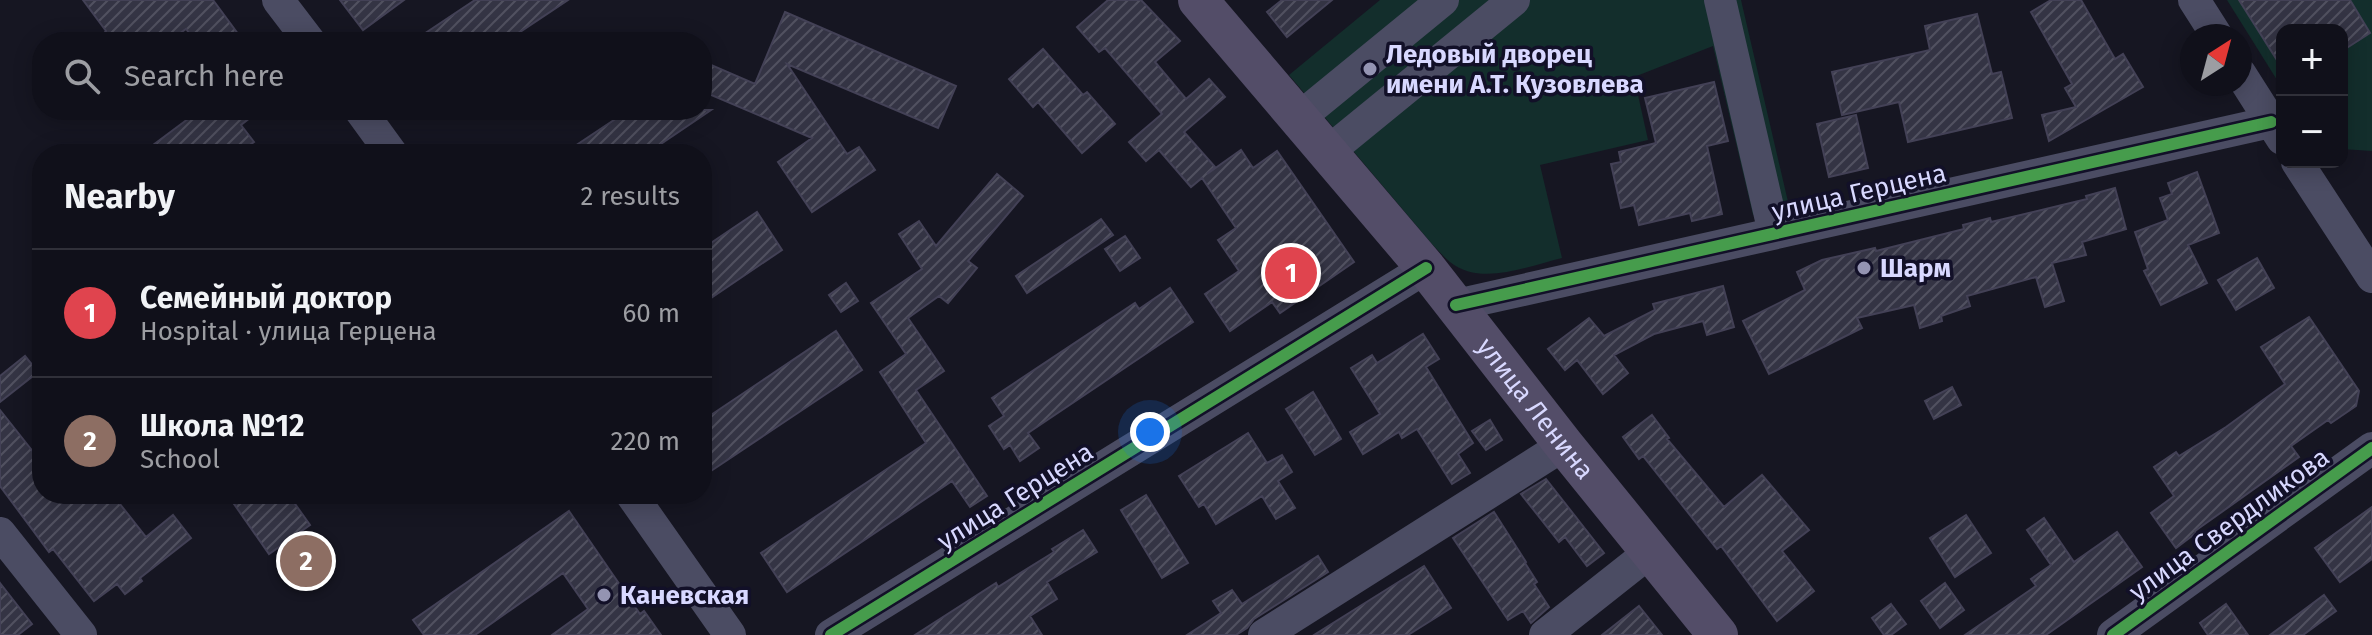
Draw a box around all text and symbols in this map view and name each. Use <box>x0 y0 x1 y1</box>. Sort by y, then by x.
north arrow <box>2180 24 2252 96</box>
map controls <box>2276 24 2348 168</box>
button: + <box>2276 24 2348 96</box>
search box <box>32 32 712 120</box>
place label: Ледовый дворец имени А.Т. Кузовлева <box>1386 39 1644 100</box>
icon: search <box>60 54 104 98</box>
text: Search here <box>124 58 284 94</box>
marker: Ледовый дворец имени А.Т. Кузовлева <box>1361 60 1379 78</box>
button: − <box>2276 96 2348 168</box>
street label: улица Герцена <box>1769 157 1949 228</box>
text: Nearby <box>64 176 175 217</box>
text: 2 results <box>580 181 680 212</box>
pin: 1 <box>1265 243 1317 303</box>
place label: Шарм <box>1880 253 1951 284</box>
marker: Шарм <box>1855 259 1873 277</box>
text: Семейный доктор <box>140 280 392 316</box>
text: 1 <box>84 298 96 329</box>
text: 60 m <box>622 298 680 329</box>
text: Hospital · улица Герцена <box>140 316 437 347</box>
street label: улица Ленина <box>1470 332 1600 486</box>
text: Школа №12 <box>140 408 305 444</box>
your location <box>1130 412 1170 452</box>
text: 2 <box>83 426 97 457</box>
text: 220 m <box>611 426 680 457</box>
street label: улица Герцена <box>931 436 1099 557</box>
street label: улица Свердликова <box>2123 441 2335 607</box>
text: School <box>140 444 220 475</box>
pin: 2 <box>280 531 332 591</box>
place label: Каневская <box>620 580 749 611</box>
marker: Каневская <box>595 586 613 604</box>

